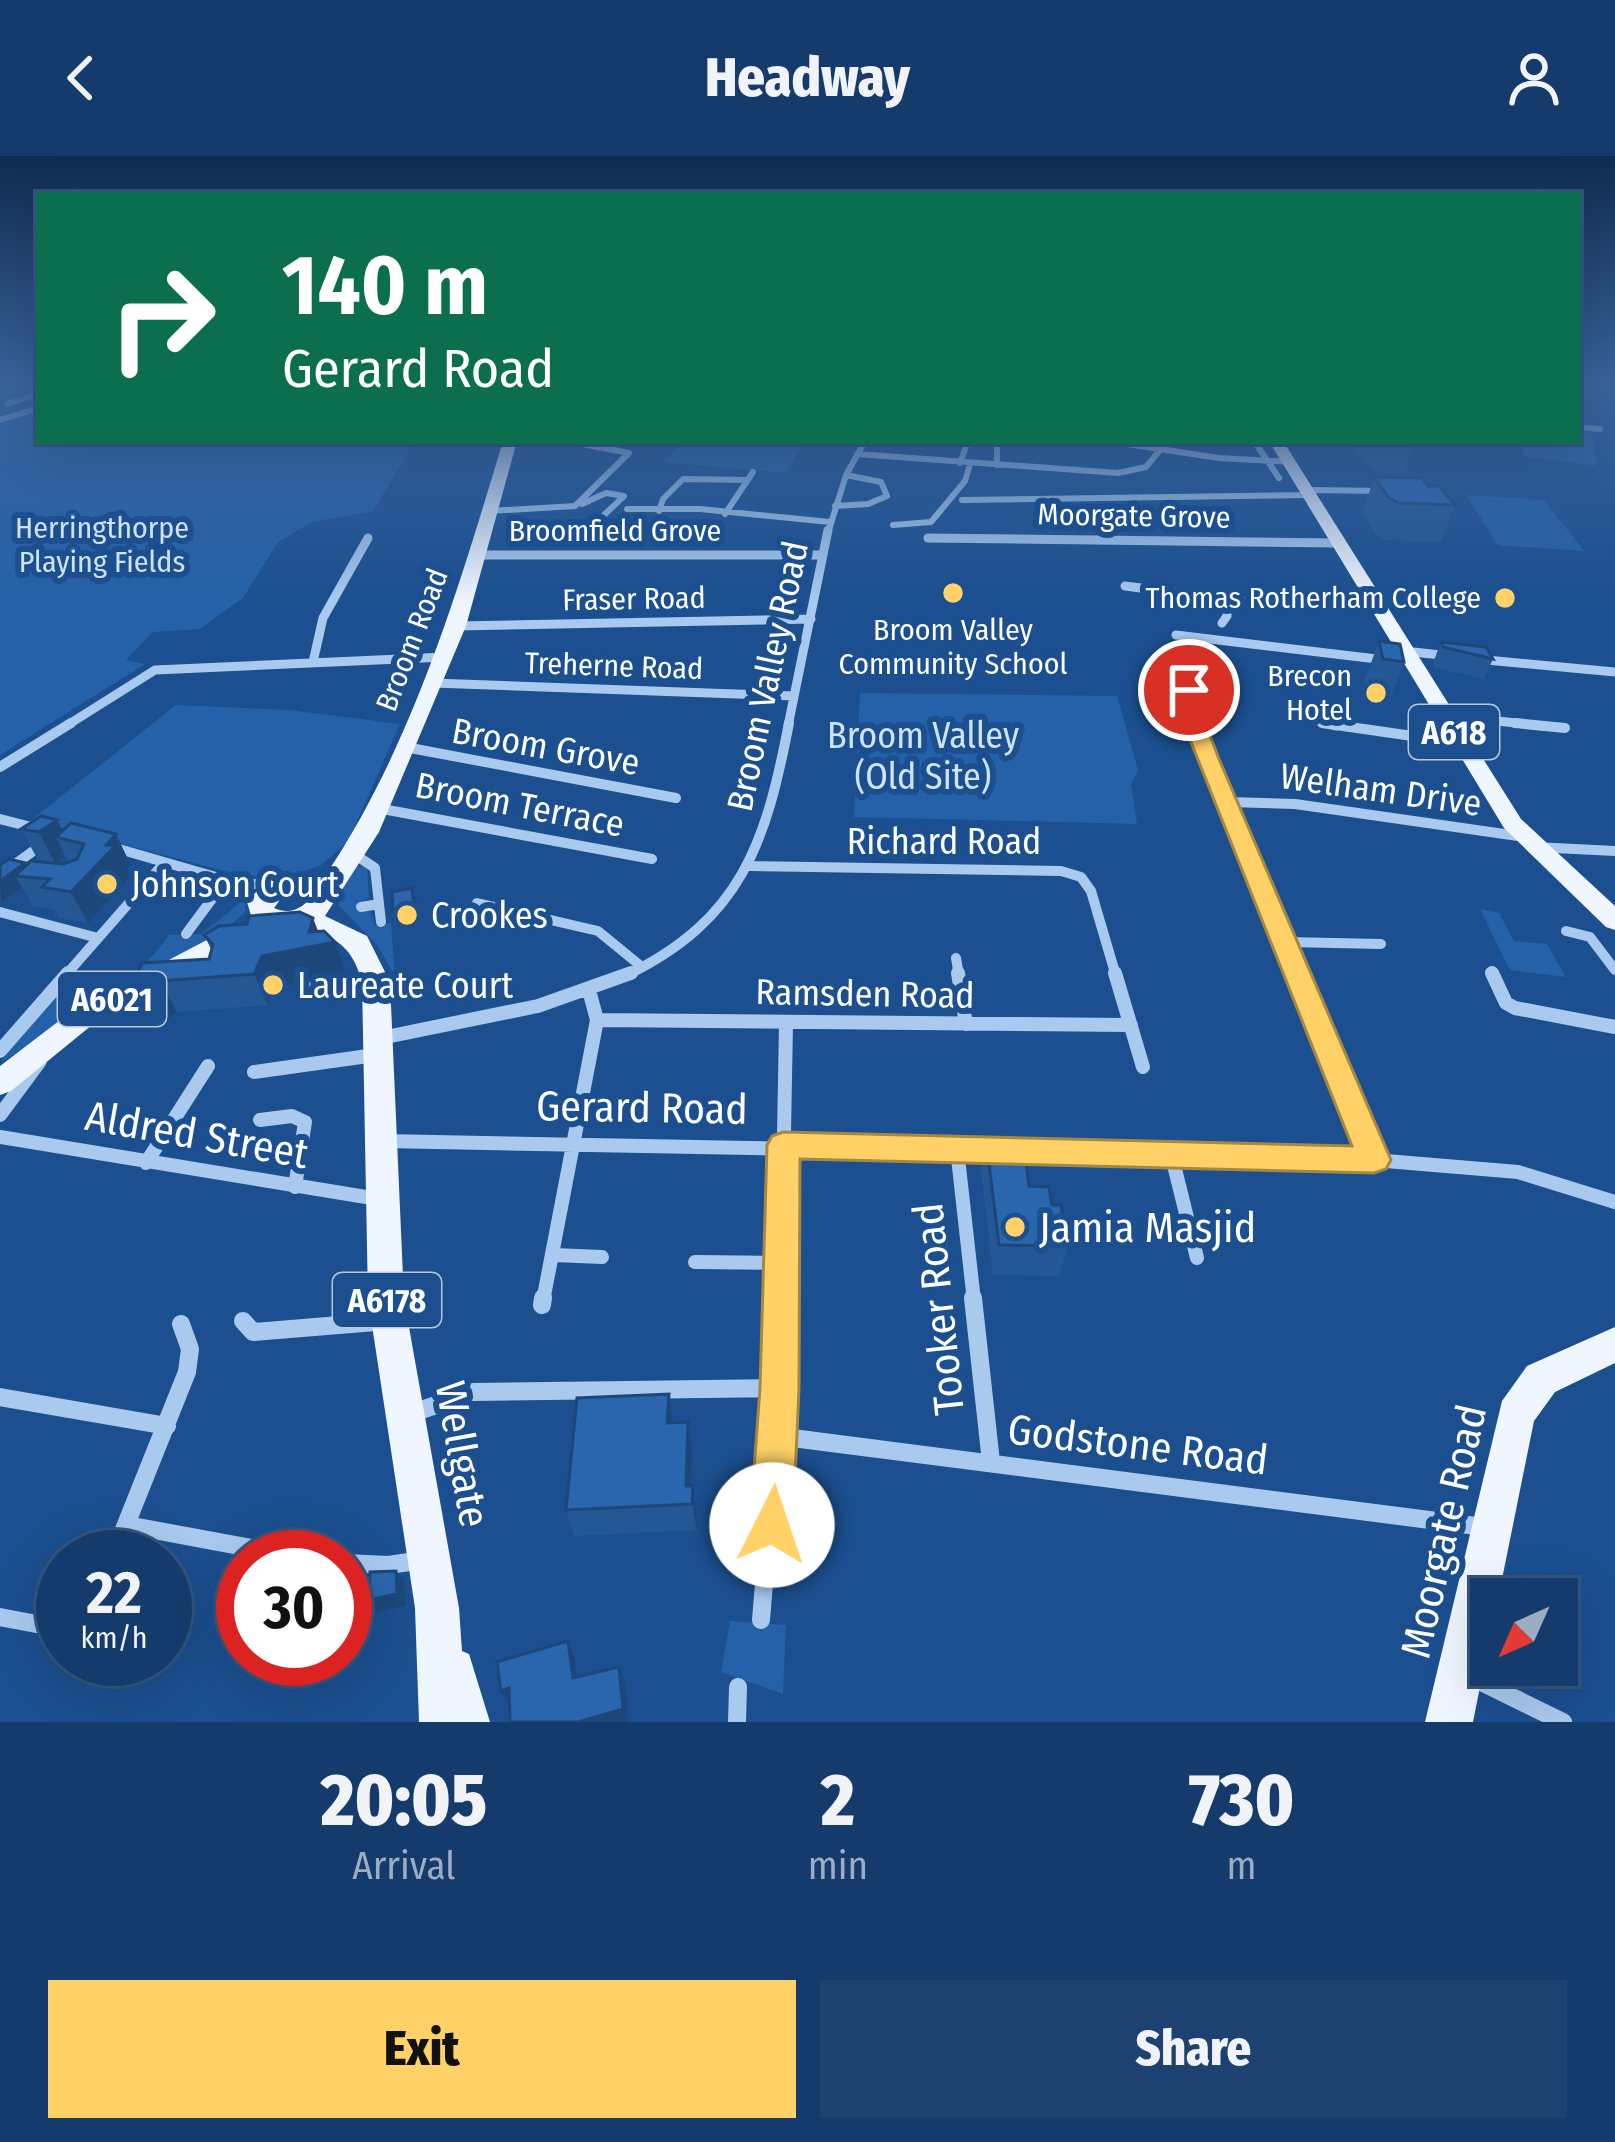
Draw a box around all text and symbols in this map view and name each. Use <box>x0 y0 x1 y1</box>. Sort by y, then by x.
icon: back <box>48 45 114 111</box>
icon: person <box>1501 45 1567 111</box>
text: Headway <box>705 46 910 110</box>
text: 140 m <box>282 235 488 336</box>
icon: right <box>84 240 240 396</box>
text: Gerard Road <box>282 337 554 401</box>
street label: Moorgate Grove <box>1037 496 1231 536</box>
park label: Herringthorpe Playing Fields <box>15 510 189 580</box>
street label: Broomfield Grove <box>509 513 721 549</box>
street label: Broom Valley Road <box>718 537 818 815</box>
street label: Broom Road <box>368 564 456 716</box>
street label: Fraser Road <box>562 580 706 618</box>
marker: Broom Valley Community School <box>940 580 966 606</box>
place label: Thomas Rotherham College <box>1146 580 1481 616</box>
marker: Thomas Rotherham College <box>1492 585 1518 611</box>
place label: Broom Valley Community School <box>839 612 1067 682</box>
pin <box>1138 639 1240 741</box>
street label: Treherne Road <box>524 645 704 687</box>
icon: arrive <box>1156 657 1222 723</box>
place label: Brecon Hotel <box>1267 658 1352 728</box>
marker: Brecon Hotel <box>1363 680 1389 706</box>
road number: A618 <box>1409 705 1499 759</box>
street label: Broom Grove <box>448 709 643 785</box>
park label: Broom Valley (Old Site) <box>827 714 1019 799</box>
street label: Welham Drive <box>1277 754 1484 826</box>
street label: Broom Terrace <box>412 763 628 847</box>
street label: Richard Road <box>847 820 1041 864</box>
place label: Johnson Court <box>131 863 339 907</box>
marker: Johnson Court <box>94 871 120 897</box>
place label: Crookes <box>431 894 548 938</box>
marker: Crookes <box>394 902 420 928</box>
place label: Laureate Court <box>297 964 513 1008</box>
street label: Ramsden Road <box>755 970 975 1018</box>
road number: A6021 <box>58 972 166 1026</box>
marker: Laureate Court <box>260 972 286 998</box>
street label: Gerard Road <box>536 1081 748 1135</box>
street label: Aldred Street <box>82 1091 312 1179</box>
street label: Tooker Road <box>903 1200 975 1417</box>
place label: Jamia Masjid <box>1039 1203 1256 1253</box>
marker: Jamia Masjid <box>1002 1214 1028 1240</box>
road number: A6178 <box>333 1273 441 1327</box>
street label: Wellgate <box>425 1377 499 1531</box>
street label: Moorgate Road <box>1391 1400 1497 1663</box>
street label: Godstone Road <box>1005 1404 1271 1486</box>
position arrow <box>709 1462 835 1588</box>
speed limit sign: 30 <box>216 1530 372 1686</box>
text: 22 <box>86 1557 142 1629</box>
north arrow <box>1470 1578 1578 1686</box>
map controls <box>1470 1578 1578 1686</box>
text: km/h <box>81 1620 147 1656</box>
text: 20:05 <box>321 1758 487 1844</box>
text: 2 <box>821 1758 855 1844</box>
text: 730 <box>1189 1758 1294 1844</box>
text: Arrival <box>352 1843 456 1889</box>
text: min <box>808 1843 868 1889</box>
text: m <box>1227 1843 1257 1889</box>
button: Exit <box>48 1980 796 2118</box>
button: Share <box>820 1980 1567 2118</box>

